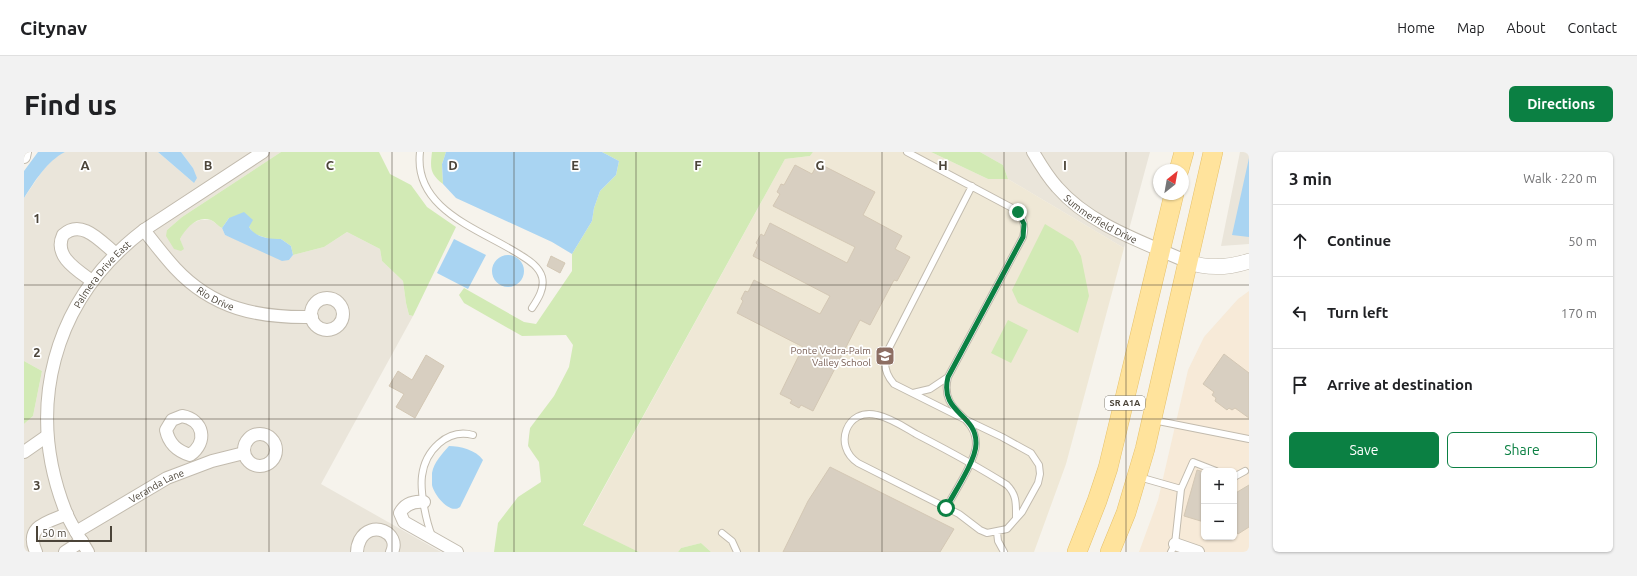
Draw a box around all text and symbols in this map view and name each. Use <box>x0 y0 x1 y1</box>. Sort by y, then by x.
text: Citynav <box>20 17 87 39</box>
text: Home <box>1397 20 1435 36</box>
text: Map <box>1457 20 1485 36</box>
text: About <box>1507 20 1546 36</box>
text: Contact <box>1568 20 1617 36</box>
button: Directions <box>1509 86 1613 122</box>
text: Find us <box>24 89 117 120</box>
text: A <box>80 158 90 172</box>
text: B <box>204 158 213 172</box>
text: C <box>326 158 335 172</box>
text: D <box>448 158 458 172</box>
text: E <box>571 158 579 172</box>
text: F <box>694 158 702 172</box>
text: G <box>816 158 825 172</box>
text: H <box>938 158 948 172</box>
text: I <box>1063 158 1067 172</box>
north arrow <box>1153 164 1189 200</box>
text: 3 min <box>1289 169 1332 188</box>
text: Walk · 220 m <box>1523 171 1597 185</box>
street label: Summerfield Drive <box>1062 192 1139 245</box>
route end <box>1009 203 1027 221</box>
text: 1 <box>33 211 41 225</box>
icon: ahead <box>1289 230 1311 252</box>
text: Continue <box>1327 232 1391 249</box>
text: 50 m <box>1568 234 1597 248</box>
street label: Palmera Drive East <box>72 239 133 310</box>
street label: Rio Drive <box>195 284 235 313</box>
icon: left <box>1289 302 1311 324</box>
text: Turn left <box>1327 304 1388 321</box>
text: 170 m <box>1561 306 1597 320</box>
text: 2 <box>33 345 41 359</box>
place label: Ponte Vedra-Palm Valley School <box>790 345 871 368</box>
school or university icon: Ponte Vedra-Palm Valley School <box>874 345 896 367</box>
icon: arrive <box>1289 374 1311 396</box>
text: Arrive at destination <box>1327 376 1473 393</box>
road number: SR A1A <box>1105 396 1145 410</box>
button: Save <box>1289 432 1439 468</box>
button: Share <box>1447 432 1597 468</box>
street label: Veranda Lane <box>127 467 186 505</box>
map controls <box>1201 468 1237 540</box>
button: + <box>1201 468 1237 504</box>
text: 3 <box>33 478 41 492</box>
route start <box>937 499 955 517</box>
button: − <box>1201 504 1237 540</box>
scale bar <box>36 524 112 543</box>
text: 50 m <box>42 527 66 539</box>

